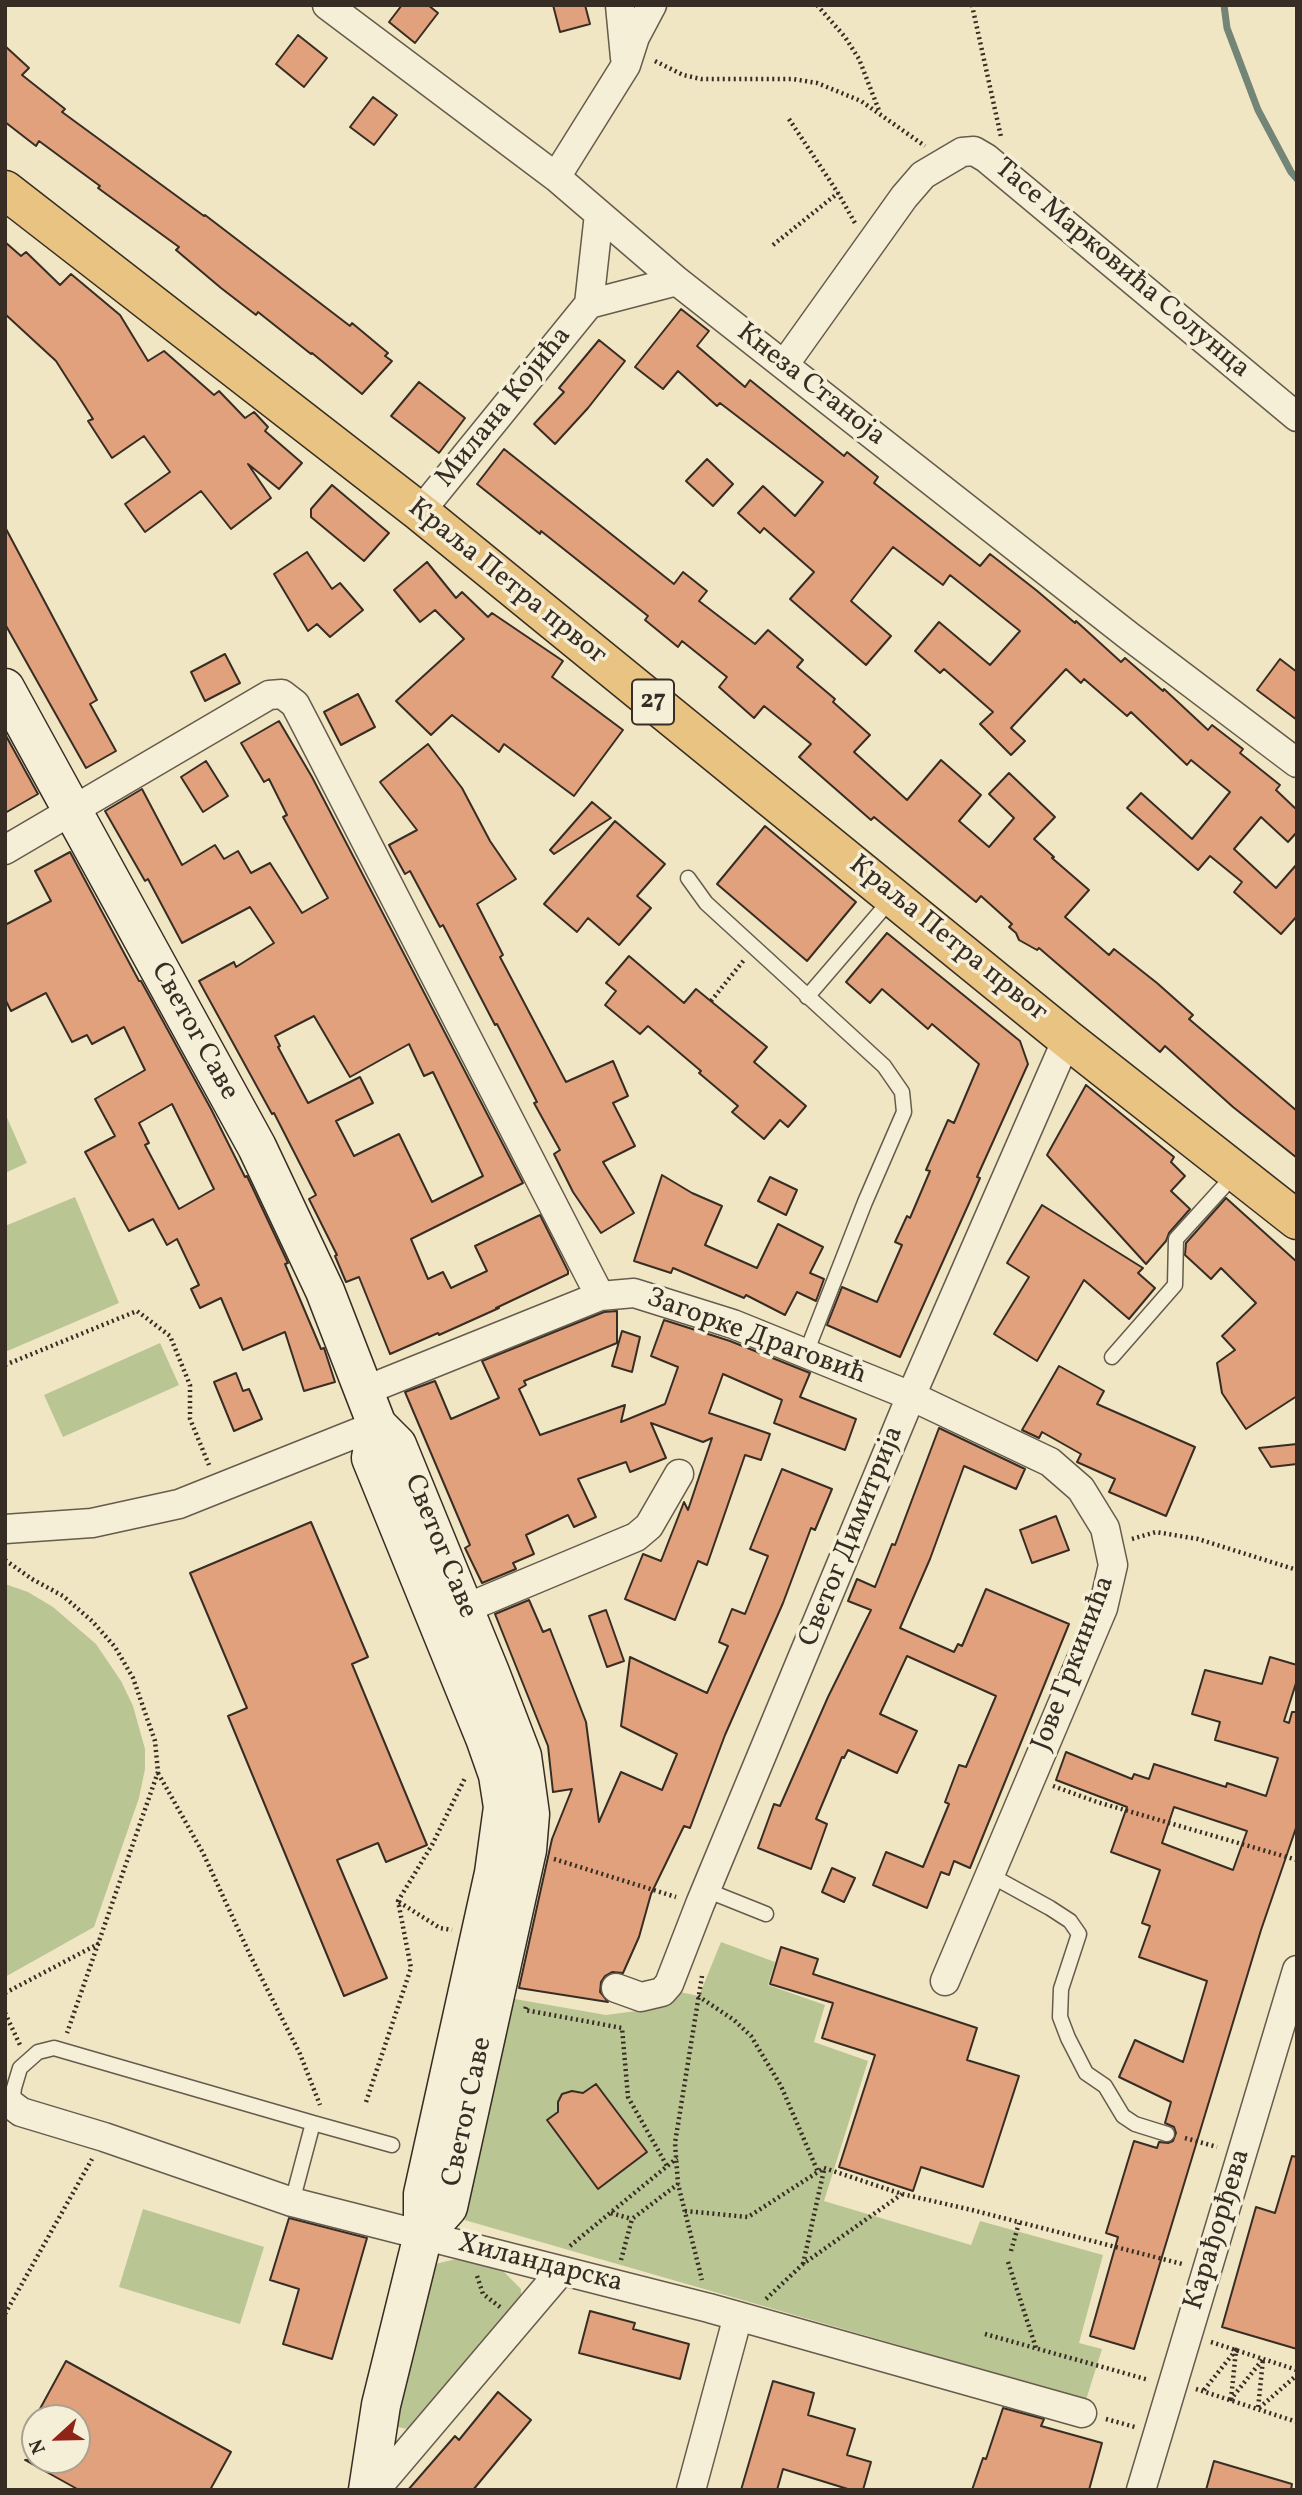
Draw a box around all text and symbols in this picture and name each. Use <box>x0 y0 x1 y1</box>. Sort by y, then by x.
street label: Тасе Марковића Солунца <box>986 153 1256 387</box>
street label: Кнеза Станоја <box>729 317 891 455</box>
street label: Милана Којића <box>430 321 580 495</box>
street label: Краља Петра првог <box>400 493 612 673</box>
road number: 27 <box>632 680 674 724</box>
street label: Краља Петра првог <box>841 850 1053 1030</box>
street label: Светог Саве <box>141 957 245 1107</box>
street label: Загорке Драговић <box>642 1283 870 1393</box>
street label: Светог Димитрија <box>793 1422 913 1652</box>
street label: Светог Саве <box>395 1470 483 1624</box>
street label: Јове Гркинића <box>1026 1572 1124 1756</box>
street label: Светог Саве <box>437 2034 501 2190</box>
street label: Карађорђева <box>1179 2146 1259 2314</box>
street label: Хиландарска <box>454 2228 626 2302</box>
north arrow <box>21 2404 91 2474</box>
text: N <box>24 2435 53 2457</box>

